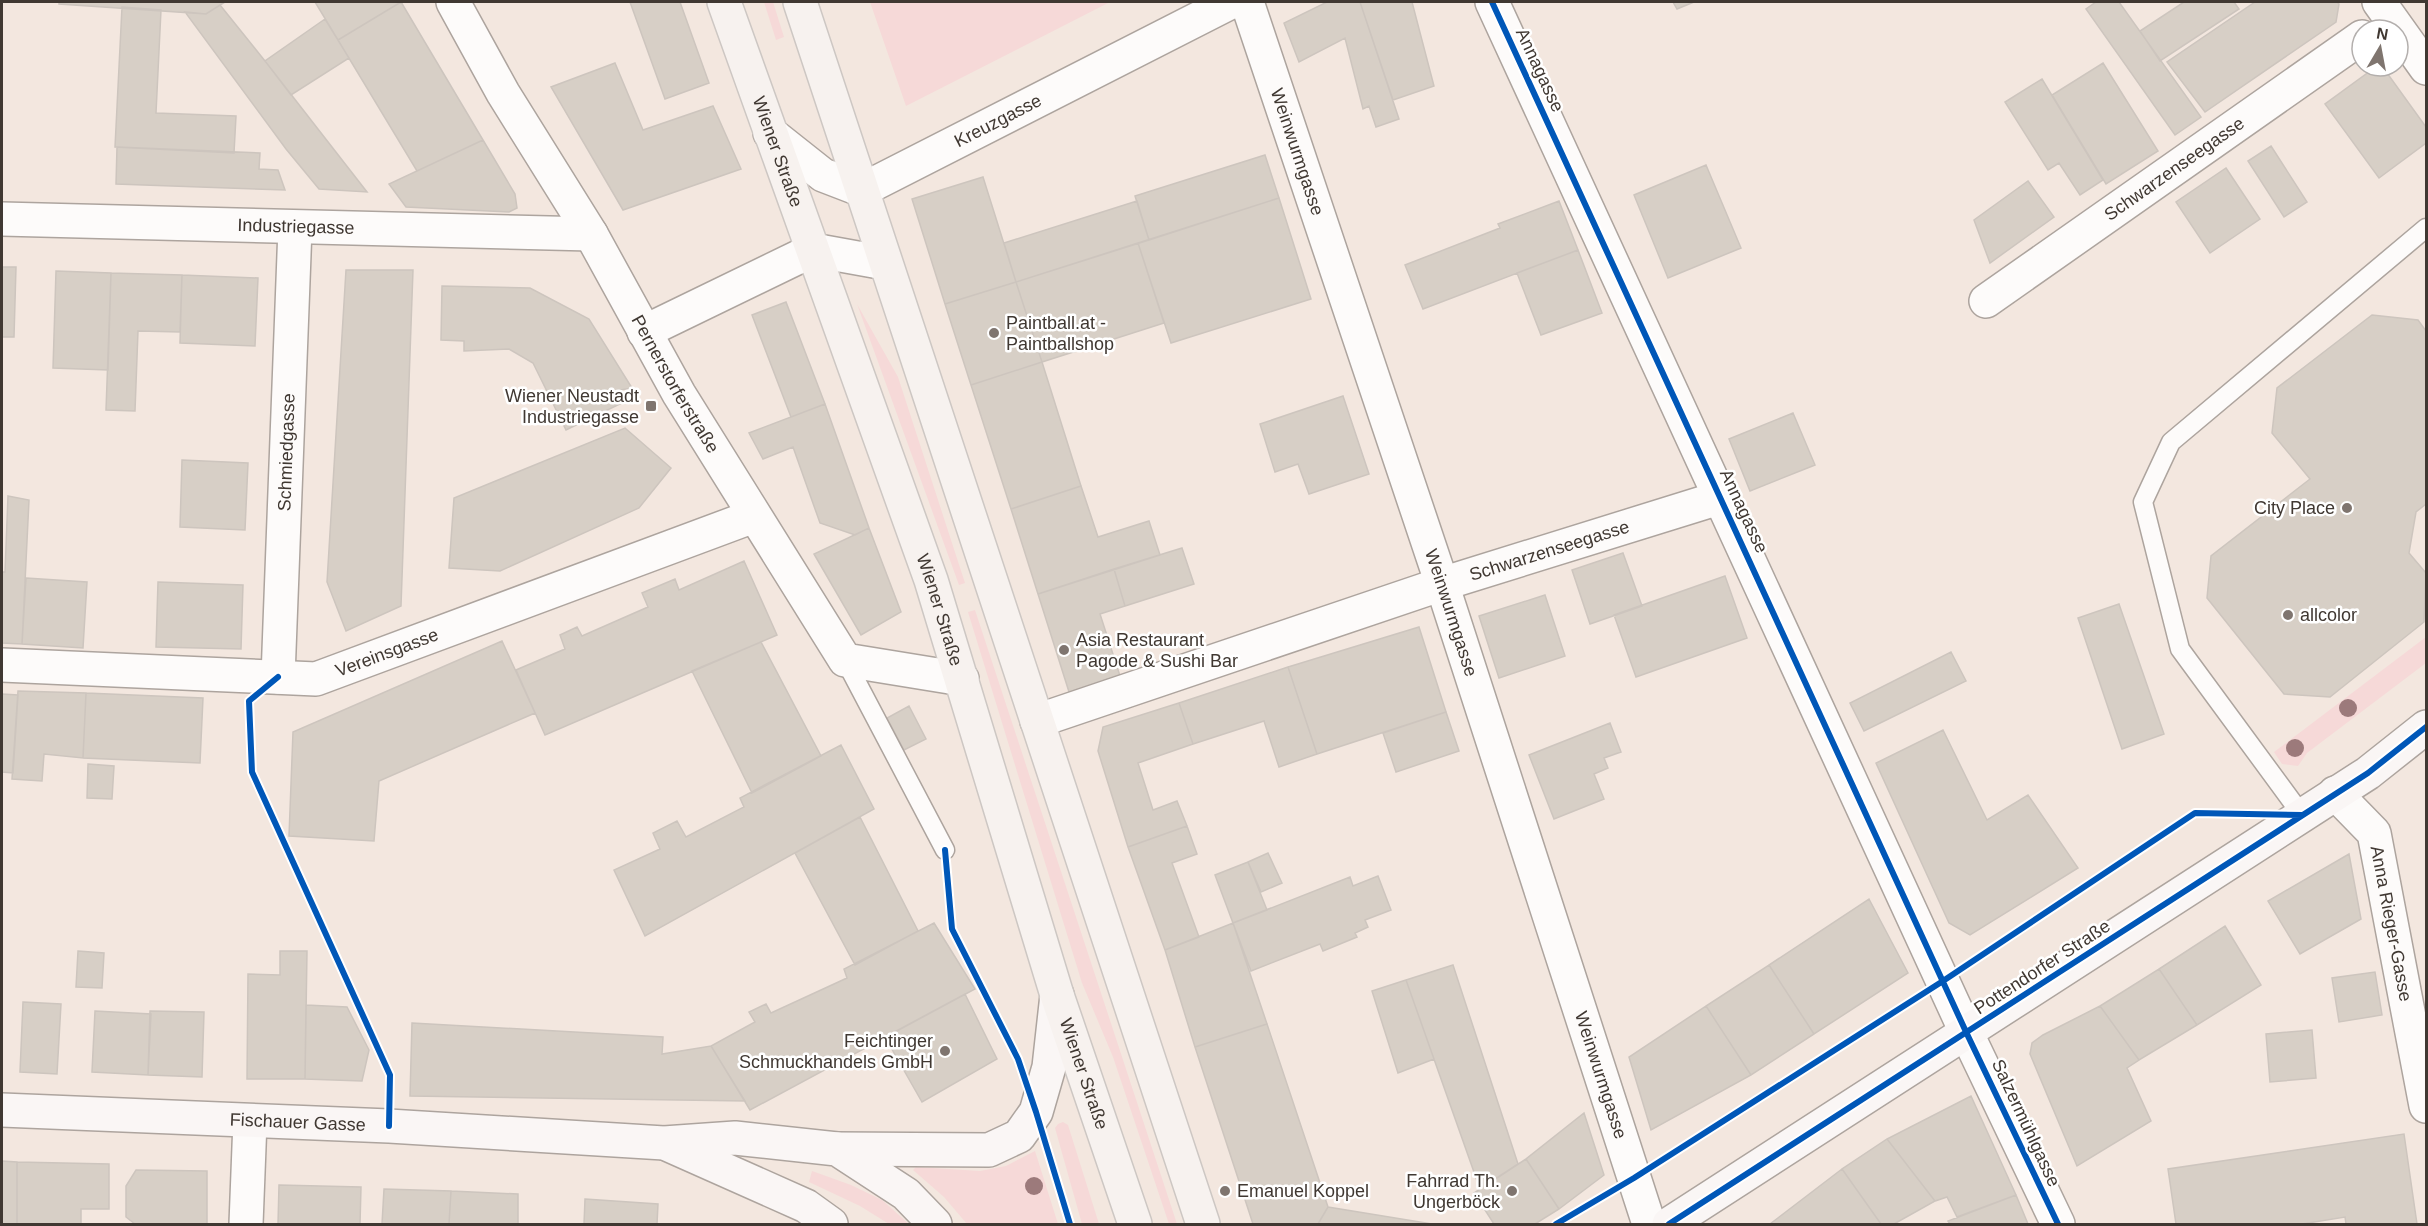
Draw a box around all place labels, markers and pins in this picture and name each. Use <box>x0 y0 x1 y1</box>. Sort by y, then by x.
place label: Paintball.at - Paintballshop <box>1006 313 1114 354</box>
marker: Paintball.at - Paintballshop <box>987 326 1001 340</box>
place label: Wiener Neustadt Industriegasse <box>505 386 639 427</box>
marker: Wiener Neustadt Industriegasse <box>644 399 658 413</box>
place label: City Place <box>2254 498 2335 518</box>
marker: City Place <box>2340 501 2354 515</box>
place label: allcolor <box>2300 605 2357 625</box>
marker: allcolor <box>2281 608 2295 622</box>
place label: Asia Restaurant Pagode & Sushi Bar <box>1076 630 1238 671</box>
marker: Asia Restaurant Pagode & Sushi Bar <box>1057 643 1071 657</box>
place label: Feichtinger Schmuckhandels GmbH <box>739 1031 933 1072</box>
marker: Feichtinger Schmuckhandels GmbH <box>938 1044 952 1058</box>
place label: Fahrrad Th. Ungerböck <box>1406 1171 1501 1212</box>
place label: Emanuel Koppel <box>1237 1181 1369 1201</box>
marker: Emanuel Koppel <box>1218 1184 1232 1198</box>
marker: Fahrrad Th. Ungerböck <box>1505 1184 1519 1198</box>

